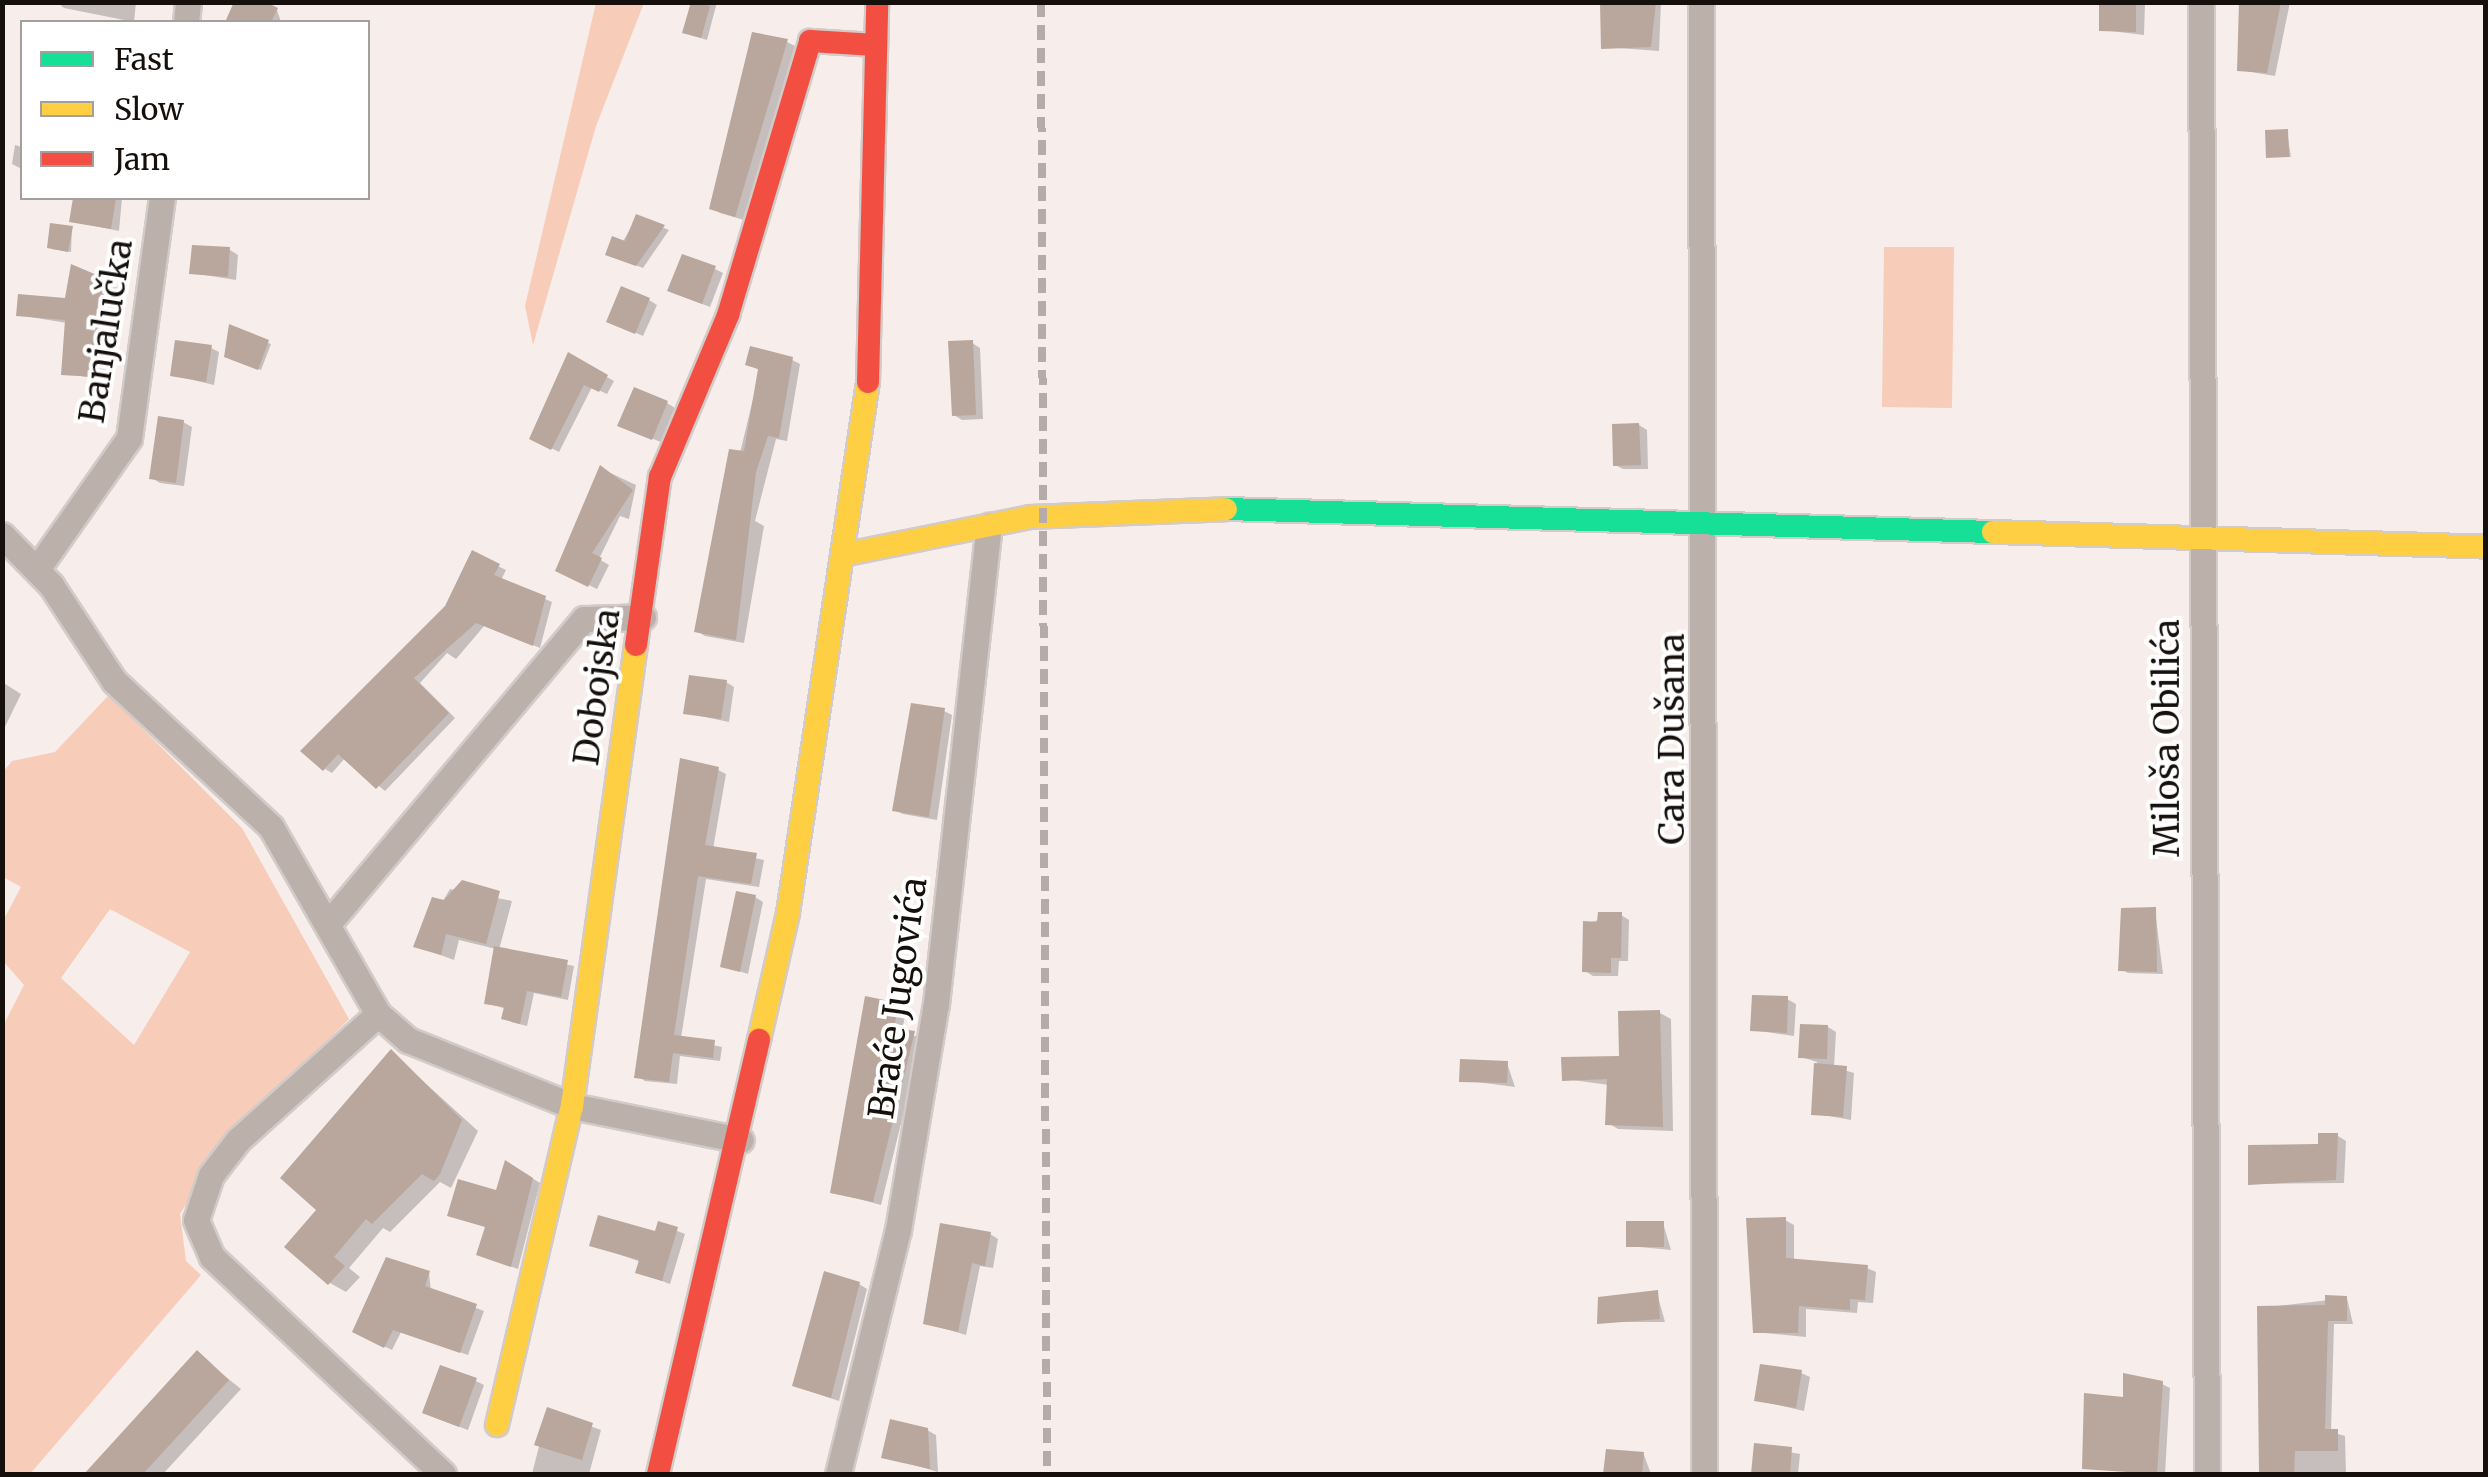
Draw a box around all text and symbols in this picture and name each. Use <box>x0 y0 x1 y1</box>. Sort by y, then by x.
legend <box>20 20 370 200</box>
text: Fast <box>114 40 174 78</box>
text: Slow <box>114 90 184 128</box>
text: Jam <box>114 140 170 178</box>
street label: Banjalučka <box>71 236 141 426</box>
street label: Dobojska <box>565 606 629 768</box>
street label: Miloša Obilića <box>2146 619 2188 857</box>
street label: Cara Dušana <box>1651 633 1693 845</box>
street label: Braće Jugovića <box>860 875 936 1121</box>

